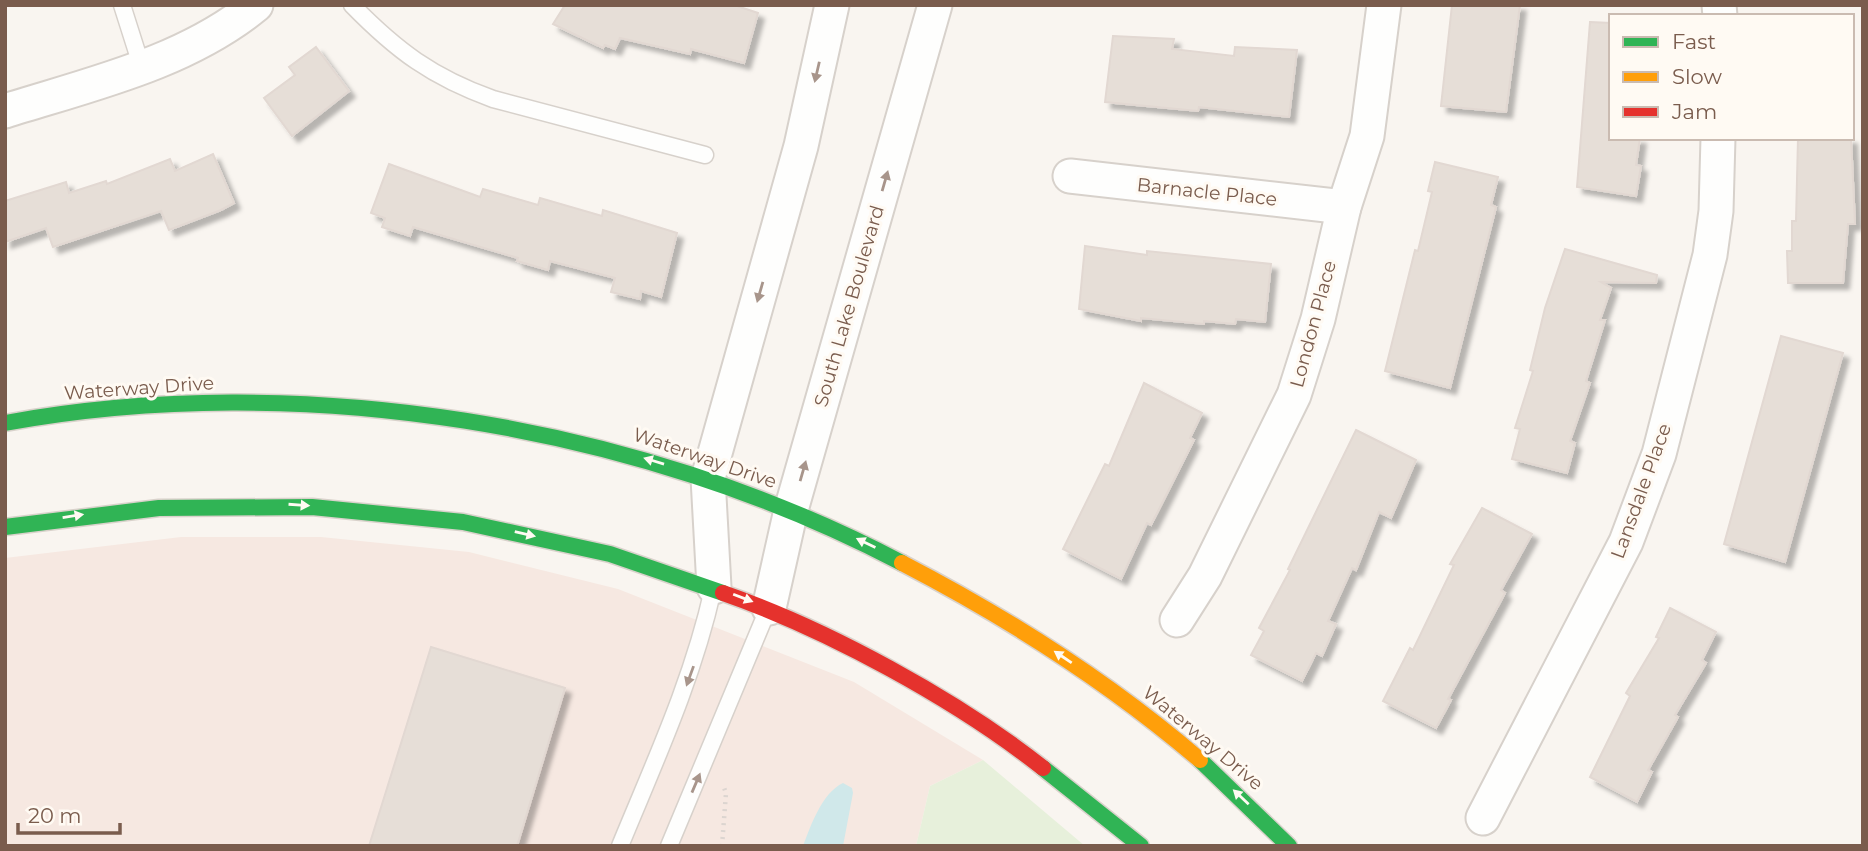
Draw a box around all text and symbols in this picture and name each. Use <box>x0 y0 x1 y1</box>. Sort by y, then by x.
legend <box>1609 14 1854 140</box>
text: Fast <box>1672 29 1716 54</box>
one-way arrow <box>812 61 823 83</box>
text: Slow <box>1672 64 1722 89</box>
text: Jam <box>1671 99 1717 124</box>
one-way arrow <box>880 170 890 191</box>
street label: Barnacle Place <box>1136 173 1278 211</box>
street label: South Lake Boulevard <box>809 203 889 409</box>
street label: London Place <box>1285 258 1341 390</box>
one-way arrow <box>754 281 765 303</box>
street label: Waterway Drive <box>63 371 215 405</box>
street label: Lansdale Place <box>1606 420 1676 562</box>
street label: Waterway Drive <box>630 423 780 493</box>
one-way arrow <box>643 456 664 466</box>
one-way arrow <box>798 460 808 481</box>
one-way arrow <box>289 500 311 511</box>
one-way arrow <box>62 511 84 522</box>
one-way arrow <box>514 529 536 540</box>
one-way arrow <box>856 537 876 549</box>
one-way arrow <box>732 593 753 604</box>
one-way arrow <box>1054 650 1072 664</box>
one-way arrow <box>684 666 695 687</box>
street label: Waterway Drive <box>1138 681 1268 795</box>
one-way arrow <box>690 772 701 793</box>
one-way arrow <box>1232 789 1250 805</box>
scale bar <box>18 792 119 836</box>
text: 20 m <box>28 803 82 828</box>

